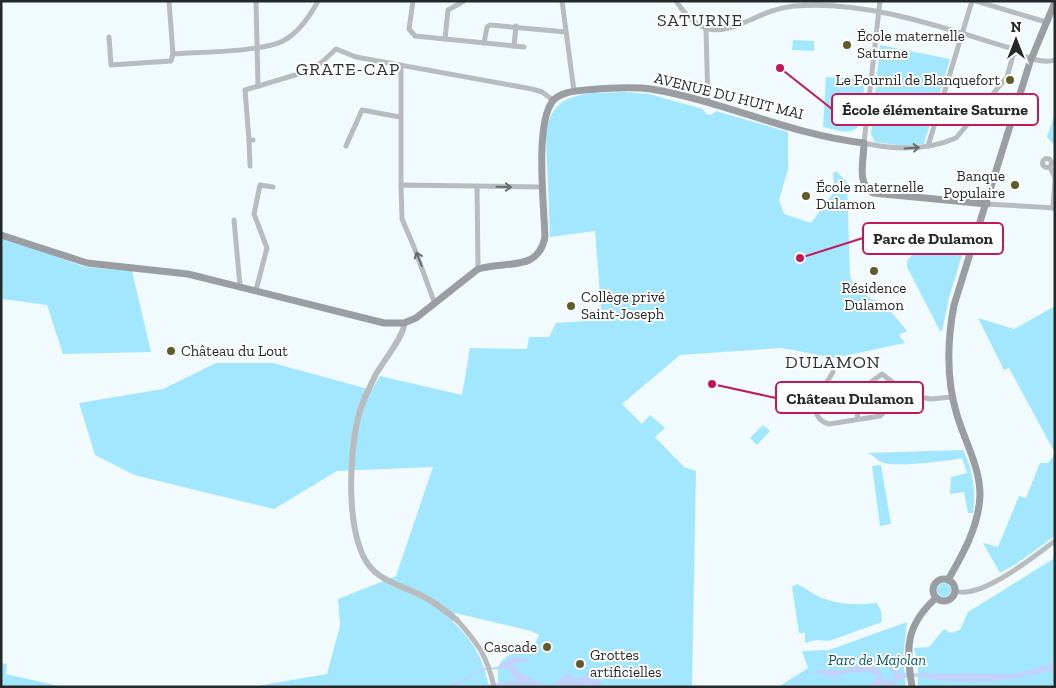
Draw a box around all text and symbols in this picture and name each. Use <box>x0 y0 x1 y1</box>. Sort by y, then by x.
district label: SATURNE <box>657 9 743 31</box>
north arrow <box>991 15 1041 65</box>
text: N <box>1011 19 1022 36</box>
place label: École maternelle Saturne <box>857 27 965 62</box>
marker: École maternelle Saturne <box>841 39 853 51</box>
district label: GRATE-CAP <box>296 58 400 80</box>
street label: AVENUE DU HUIT MAI <box>653 69 806 123</box>
place label: Le Fournil de Blanquefort <box>835 71 1000 89</box>
marker: Le Fournil de Blanquefort <box>1004 74 1016 86</box>
callout: École élémentaire Saturne <box>832 94 1038 125</box>
text: École élémentaire Saturne <box>842 100 1028 119</box>
one-way arrow <box>904 143 920 153</box>
place label: Banque Populaire <box>944 167 1005 202</box>
place label: École maternelle Dulamon <box>816 178 924 213</box>
marker: Banque Populaire <box>1009 179 1021 191</box>
one-way arrow <box>495 182 511 191</box>
marker: École maternelle Dulamon <box>800 190 812 202</box>
callout: Parc de Dulamon <box>863 223 1003 254</box>
text: Parc de Dulamon <box>873 229 994 248</box>
one-way arrow <box>414 251 423 267</box>
marker: Résidence Dulamon <box>868 265 880 277</box>
place label: Résidence Dulamon <box>842 279 906 314</box>
place label: Collège privé Saint-Joseph <box>581 288 665 323</box>
marker: Collège privé Saint-Joseph <box>565 300 577 312</box>
place label: Château du Lout <box>181 342 288 360</box>
marker: Château du Lout <box>165 345 177 357</box>
district label: DULAMON <box>785 351 881 373</box>
callout: Château Dulamon <box>776 382 923 413</box>
text: Château Dulamon <box>786 389 914 408</box>
place label: Cascade <box>484 638 537 656</box>
marker: Cascade <box>541 641 553 653</box>
place label: Grottes artificielles <box>590 646 662 681</box>
park label: Parc de Majolan <box>828 651 926 669</box>
marker: Grottes artificielles <box>574 658 586 670</box>

